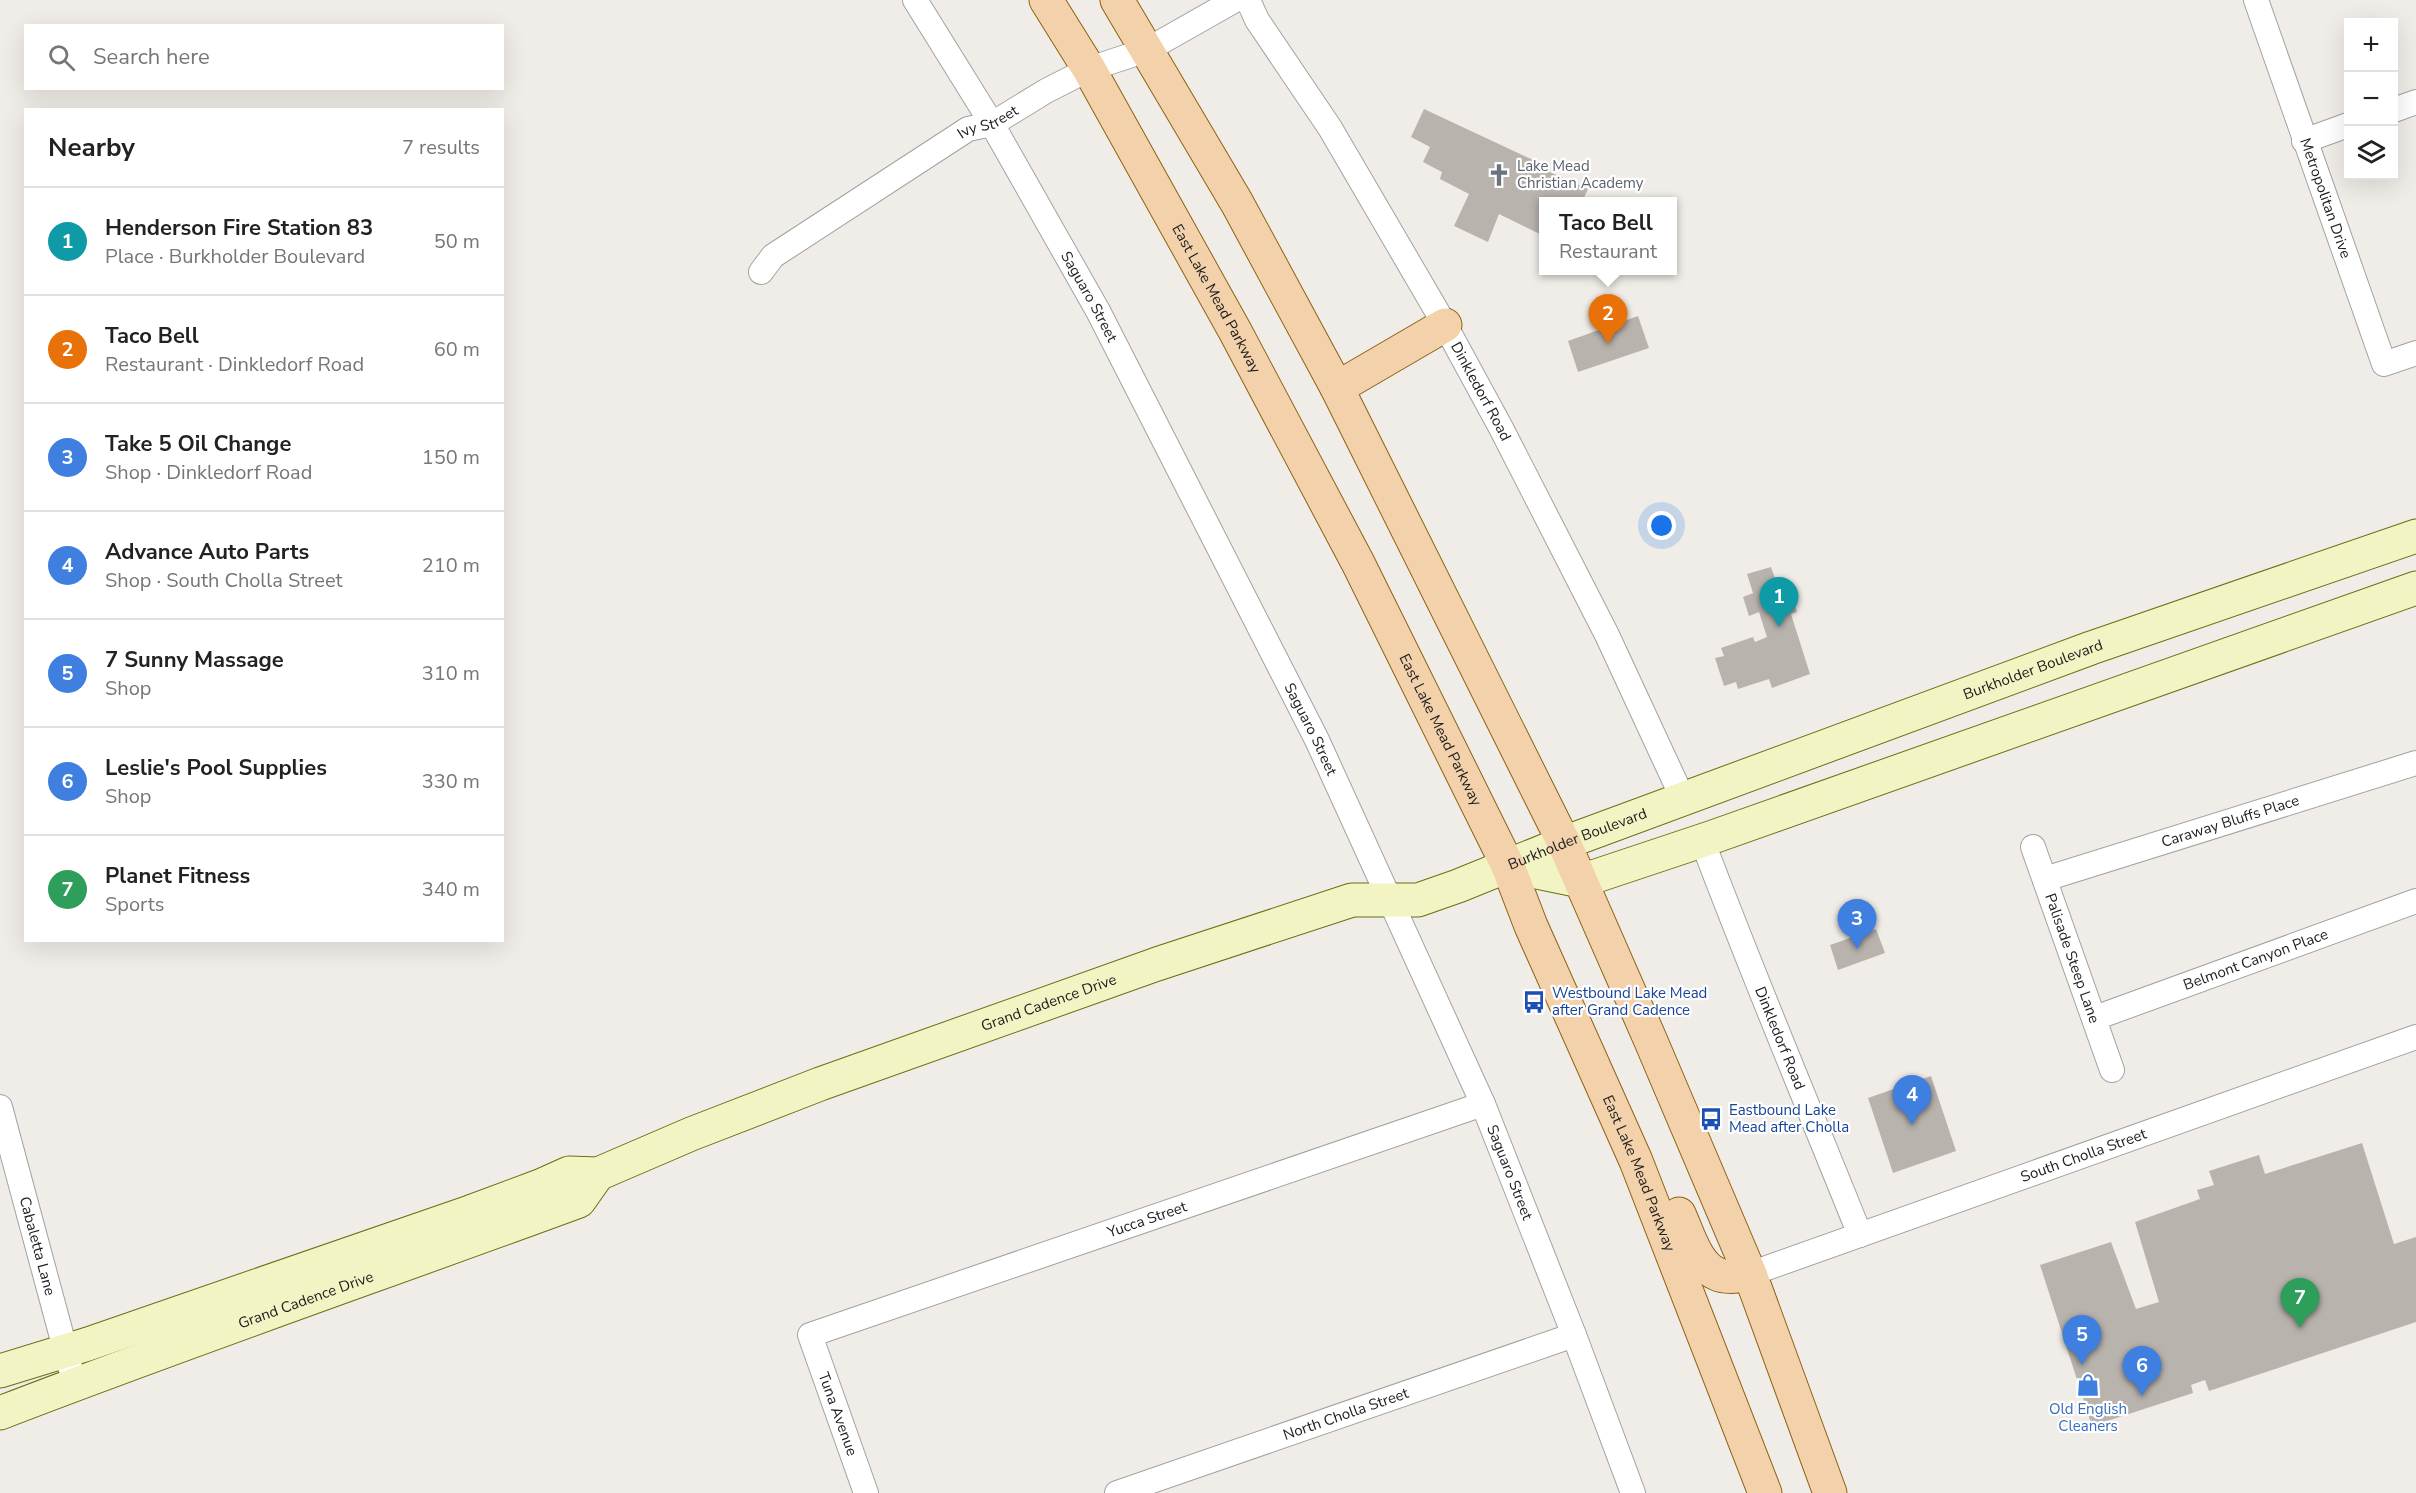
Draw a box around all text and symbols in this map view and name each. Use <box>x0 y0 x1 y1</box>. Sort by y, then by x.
map controls <box>2344 18 2398 180</box>
button: + <box>2344 18 2398 72</box>
search box <box>24 24 504 90</box>
icon: search <box>45 41 78 74</box>
text: Search here <box>93 42 210 72</box>
button: − <box>2344 72 2398 126</box>
street label: Ivy Street <box>953 100 1023 143</box>
button: layers <box>2344 126 2398 180</box>
text: Nearby <box>48 130 135 165</box>
text: 7 results <box>402 134 480 161</box>
street label: Metropolitan Drive <box>2295 135 2356 261</box>
place label: Lake Mead Christian Academy <box>1517 156 1644 193</box>
church icon: Lake Mead Christian Academy <box>1486 162 1512 188</box>
popup <box>1539 197 1677 275</box>
text: Taco Bell <box>1559 208 1653 238</box>
text: Henderson Fire Station 83 <box>105 213 373 243</box>
street label: East Lake Mead Parkway <box>1167 221 1266 377</box>
text: 1 <box>62 228 74 255</box>
text: 50 m <box>434 228 480 255</box>
text: Restaurant <box>1559 238 1657 265</box>
text: Place · Burkholder Boulevard <box>105 243 365 270</box>
street label: Saguaro Street <box>1056 247 1122 346</box>
pin: 2 <box>1588 294 1628 344</box>
text: Taco Bell <box>105 321 199 351</box>
text: 2 <box>62 336 74 363</box>
text: 60 m <box>434 336 480 363</box>
street label: Dinkledorf Road <box>1446 338 1516 444</box>
text: Restaurant · Dinkledorf Road <box>105 351 364 378</box>
text: Take 5 Oil Change <box>105 429 291 459</box>
text: 3 <box>62 444 74 471</box>
text: 150 m <box>422 444 480 471</box>
text: Shop · Dinkledorf Road <box>105 459 312 486</box>
your location <box>1647 511 1676 540</box>
text: Advance Auto Parts <box>105 537 309 567</box>
text: 4 <box>62 552 74 579</box>
text: 210 m <box>422 552 480 579</box>
text: Shop · South Cholla Street <box>105 567 343 594</box>
pin: 1 <box>1760 578 1798 627</box>
street label: Burkholder Boulevard <box>1960 635 2105 704</box>
text: 7 Sunny Massage <box>105 645 284 675</box>
street label: East Lake Mead Parkway <box>1395 650 1487 810</box>
text: 5 <box>62 660 74 687</box>
text: 310 m <box>422 660 480 687</box>
text: Shop <box>105 675 151 702</box>
street label: Saguaro Street <box>1279 679 1342 779</box>
text: Leslie's Pool Supplies <box>105 753 327 783</box>
text: 6 <box>62 768 74 795</box>
text: 330 m <box>422 768 480 795</box>
text: Shop <box>105 783 151 810</box>
street label: Caraway Bluffs Place <box>2159 790 2302 852</box>
street label: Burkholder Boulevard <box>1505 803 1650 875</box>
text: Planet Fitness <box>105 861 250 891</box>
text: 7 <box>62 876 74 903</box>
text: 340 m <box>422 876 480 903</box>
text: Sports <box>105 891 164 918</box>
street label: Palisade Steep Lane <box>2040 891 2105 1026</box>
pin: 3 <box>1838 900 1876 949</box>
street label: Belmont Canyon Place <box>2180 924 2331 995</box>
street label: Grand Cadence Drive <box>978 969 1119 1036</box>
place label: Westbound Lake Mead after Grand Cadence <box>1552 983 1707 1020</box>
street label: Dinkledorf Road <box>1750 984 1810 1093</box>
bus stop icon: Westbound Lake Mead after Grand Cadence <box>1521 989 1547 1015</box>
pin: 4 <box>1892 1076 1932 1125</box>
street label: East Lake Mead Parkway <box>1598 1092 1680 1254</box>
place label: Eastbound Lake Mead after Cholla <box>1729 1100 1849 1137</box>
bus stop icon: Eastbound Lake Mead after Cholla <box>1698 1106 1724 1132</box>
street label: Saguaro Street <box>1482 1122 1538 1224</box>
street label: South Cholla Street <box>2018 1123 2150 1187</box>
street label: Cabaletta Lane <box>15 1194 60 1298</box>
street label: Yucca Street <box>1104 1196 1190 1243</box>
street label: Grand Cadence Drive <box>235 1266 376 1334</box>
pin: 7 <box>2280 1278 2320 1328</box>
pin: 5 <box>2062 1316 2102 1365</box>
pin: 6 <box>2122 1346 2162 1396</box>
street label: Tuna Avenue <box>814 1369 862 1459</box>
shop icon: Old English Cleaners <box>2075 1372 2101 1398</box>
street label: North Cholla Street <box>1280 1383 1412 1445</box>
place label: Old English Cleaners <box>2049 1399 2127 1436</box>

